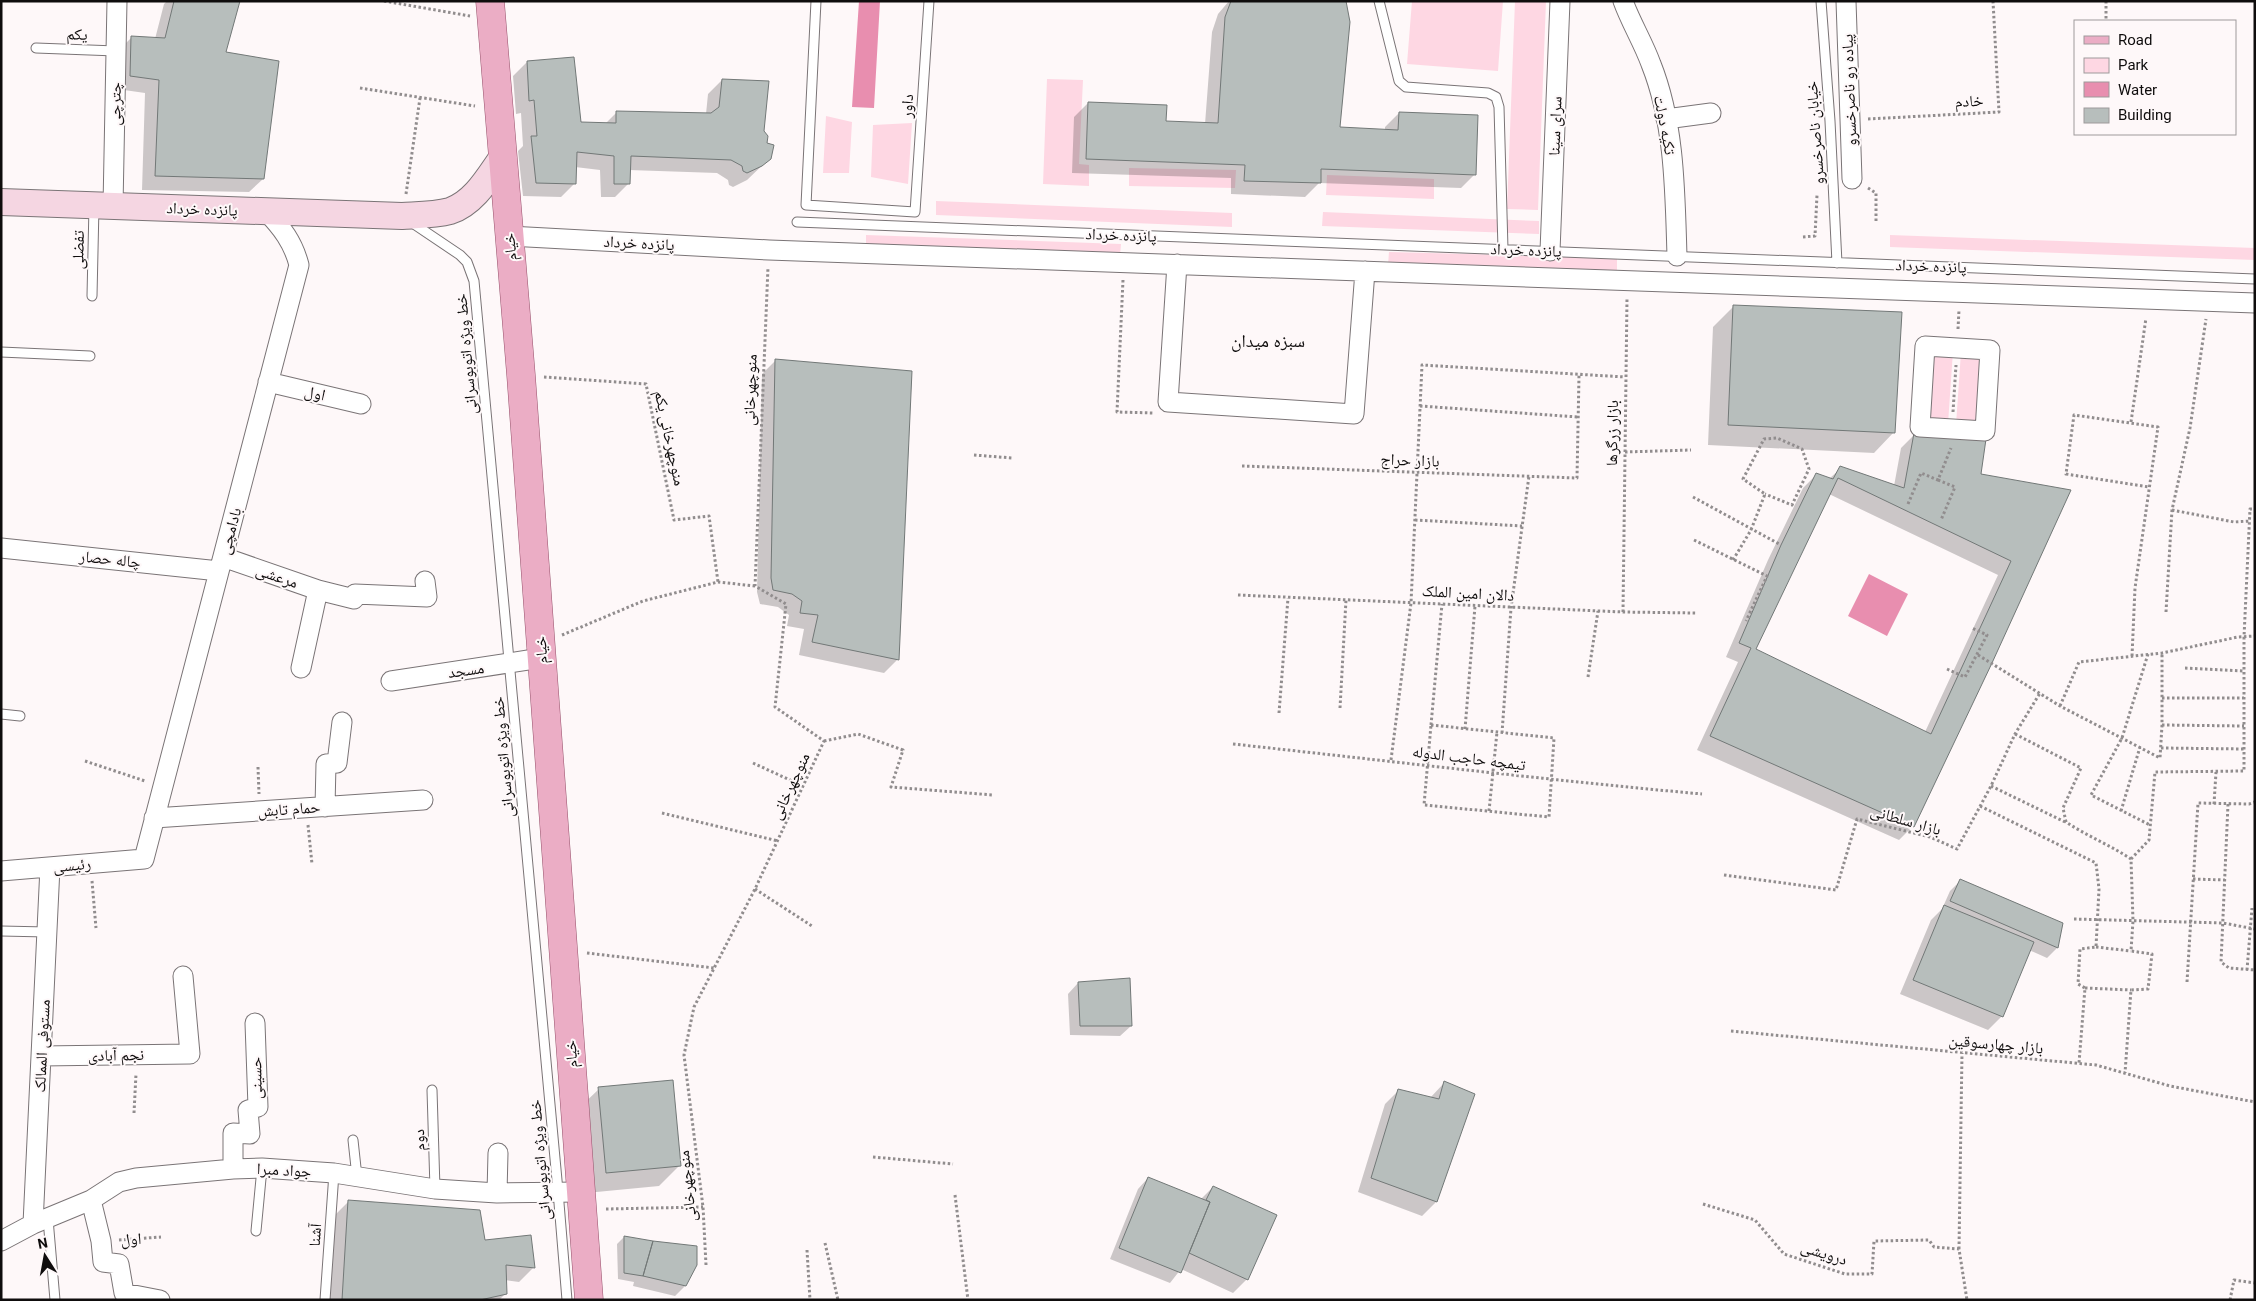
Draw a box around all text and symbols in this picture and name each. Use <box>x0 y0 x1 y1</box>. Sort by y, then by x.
legend <box>2074 20 2236 135</box>
street label: یکم <box>66 24 88 45</box>
text: Road <box>2118 31 2152 49</box>
street label: پیاده رو ناصرخسرو <box>1838 33 1861 146</box>
text: Park <box>2118 56 2149 74</box>
street label: خیابان ناصرخسرو <box>1802 80 1829 186</box>
text: Water <box>2118 81 2157 99</box>
street label: چترچی <box>105 82 126 126</box>
street label: خادم <box>1954 91 1984 112</box>
street label: داور <box>897 93 917 120</box>
street label: تکیه دولت <box>1650 94 1680 157</box>
street label: سرای سینا <box>1544 96 1567 156</box>
text: Building <box>2118 106 2172 124</box>
street label: پانزده خرداد <box>166 198 238 220</box>
street label: پانزده خرداد <box>1085 224 1157 246</box>
street label: تفضلی <box>68 230 89 270</box>
street label: خیام <box>499 232 522 262</box>
street label: پانزده خرداد <box>603 232 675 254</box>
street label: پانزده خرداد <box>1490 239 1562 261</box>
street label: پانزده خرداد <box>1895 255 1967 277</box>
street label: خط ویژه اتوبوسرانی <box>451 293 482 415</box>
district label: سبزه میدان <box>1231 330 1305 352</box>
street label: منوچهرخانی <box>739 354 762 426</box>
street label: اول <box>302 381 327 406</box>
street label: منوچهرخانی یکم <box>650 389 689 488</box>
street label: بازار زرگرها <box>1602 400 1622 466</box>
street label: بازار حراج <box>1380 449 1440 472</box>
street label: بادامچی <box>215 505 246 557</box>
street label: چاله حصار <box>77 546 142 572</box>
street label: مرعشی <box>253 560 301 593</box>
street label: دالان امین الملک <box>1421 581 1515 606</box>
street label: خیام <box>531 635 552 665</box>
street label: مسجد <box>447 658 485 682</box>
street label: خط ویژه اتوبوسرانی <box>488 696 519 818</box>
street label: تیمچه حاجب الدوله <box>1411 742 1527 774</box>
street label: منوچهرخانی <box>766 749 815 823</box>
street label: حمام تابش <box>257 797 321 822</box>
street label: بازار سلطانی <box>1868 801 1943 840</box>
street label: رئیسی <box>52 854 92 877</box>
street label: مستوفی الممالک <box>30 999 55 1093</box>
street label: بازار چهارسوقین <box>1948 1030 2044 1059</box>
street label: خیام <box>561 1039 582 1069</box>
street label: نجم آبادی <box>88 1045 144 1066</box>
street label: حسینی <box>246 1057 267 1099</box>
street label: خط ویژه اتوبوسرانی <box>525 1099 556 1221</box>
street label: دوم <box>409 1129 430 1151</box>
street label: منوچهرخانی <box>674 1149 701 1223</box>
street label: جواد مبرا <box>256 1159 312 1181</box>
street label: آشنا <box>305 1222 325 1247</box>
street label: اول <box>120 1229 142 1250</box>
north arrow <box>20 1231 70 1281</box>
text: N <box>36 1234 49 1252</box>
street label: درویشی <box>1798 1237 1849 1270</box>

